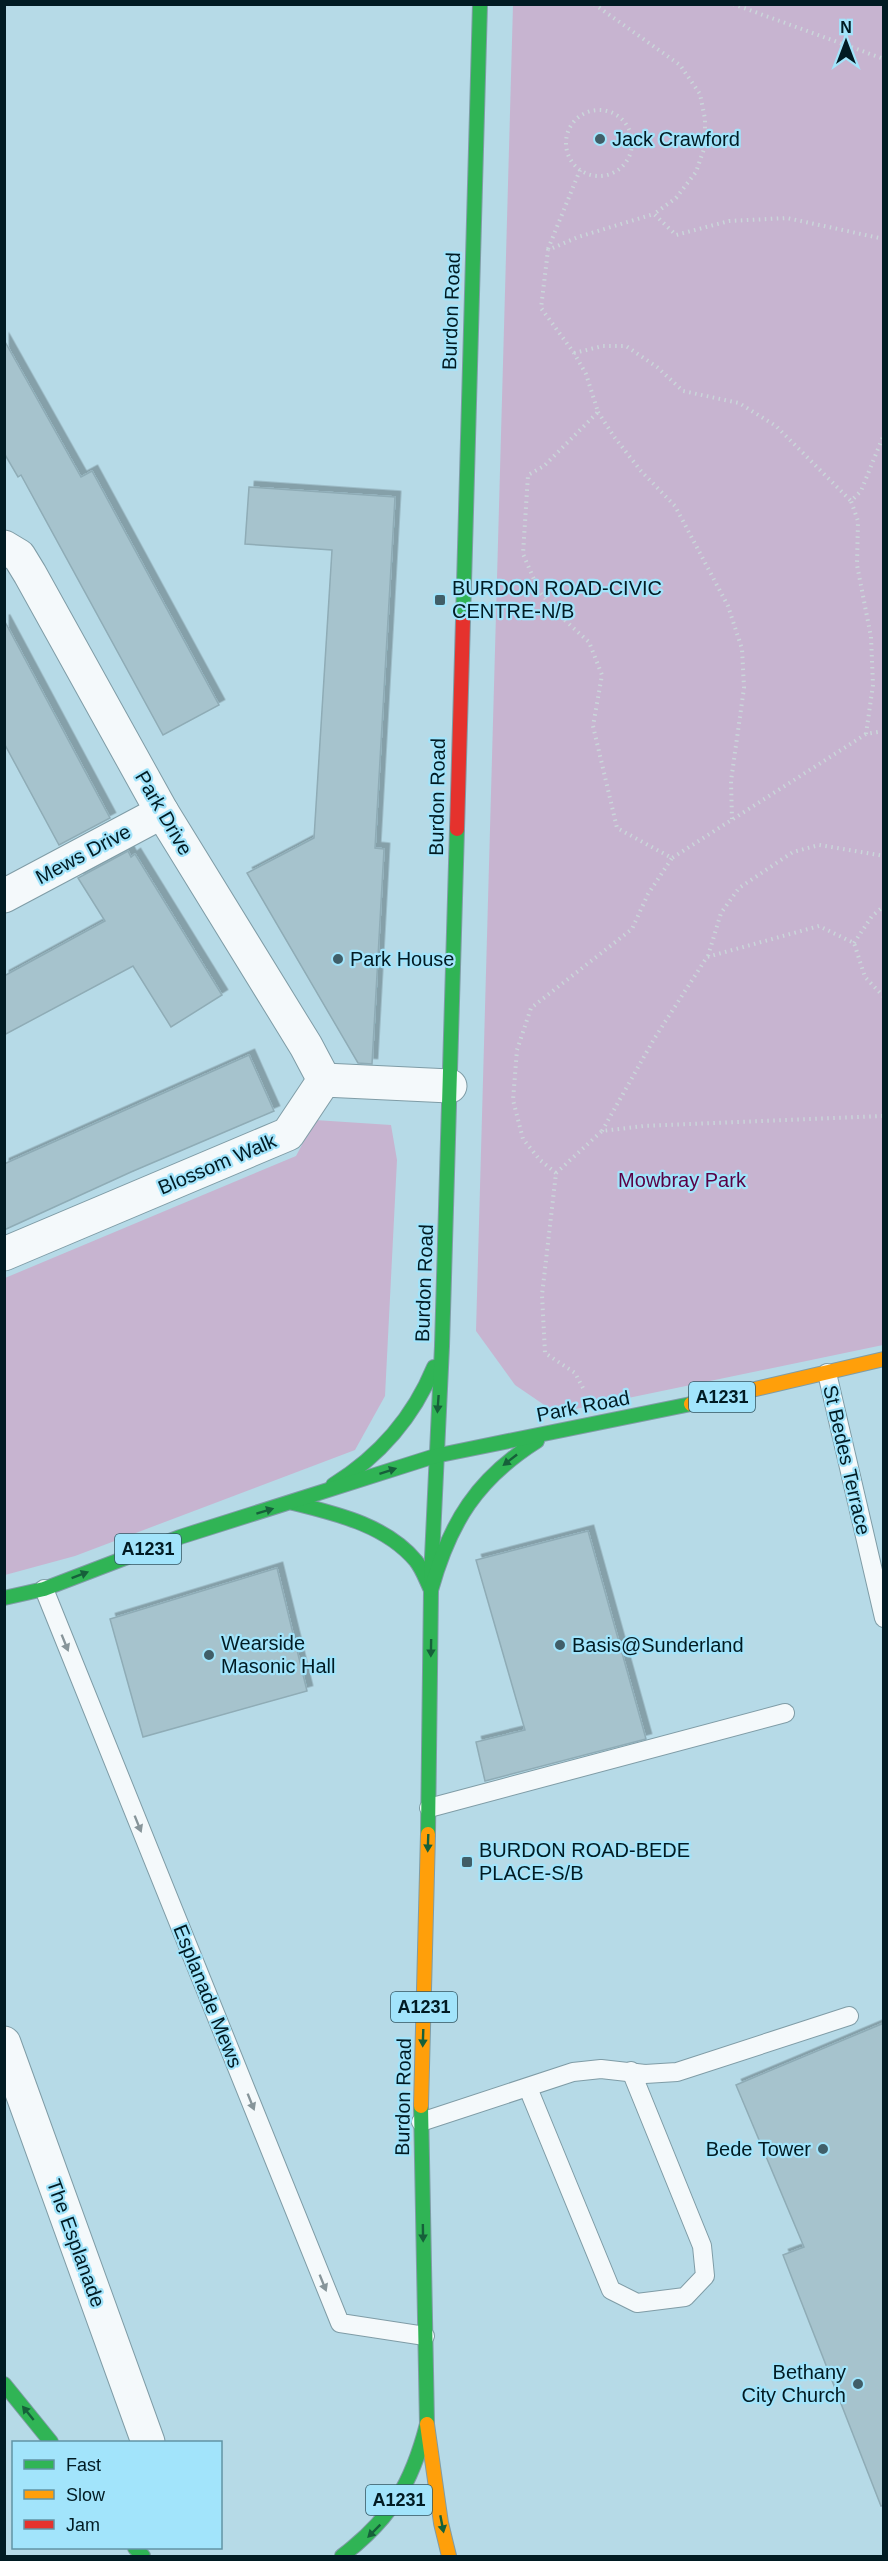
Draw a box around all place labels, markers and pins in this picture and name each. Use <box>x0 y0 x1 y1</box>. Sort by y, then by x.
place label: Jack Crawford <box>612 128 740 150</box>
marker: Jack Crawford <box>593 132 607 146</box>
place label: BURDON ROAD-CIVIC CENTRE-N/B <box>452 577 662 622</box>
marker: BURDON ROAD-CIVIC CENTRE-N/B <box>433 593 447 607</box>
place label: Park House <box>350 948 455 970</box>
marker: Park House <box>331 952 345 966</box>
place label: Wearside Masonic Hall <box>221 1632 335 1677</box>
place label: Basis@Sunderland <box>572 1634 744 1656</box>
marker: Basis@Sunderland <box>553 1638 567 1652</box>
marker: Wearside Masonic Hall <box>202 1648 216 1662</box>
place label: BURDON ROAD-BEDE PLACE-S/B <box>479 1839 690 1884</box>
marker: BURDON ROAD-BEDE PLACE-S/B <box>460 1855 474 1869</box>
place label: Bede Tower <box>706 2138 811 2160</box>
marker: Bede Tower <box>816 2142 830 2156</box>
place label: Bethany City Church <box>742 2361 846 2406</box>
marker: Bethany City Church <box>851 2377 865 2391</box>

